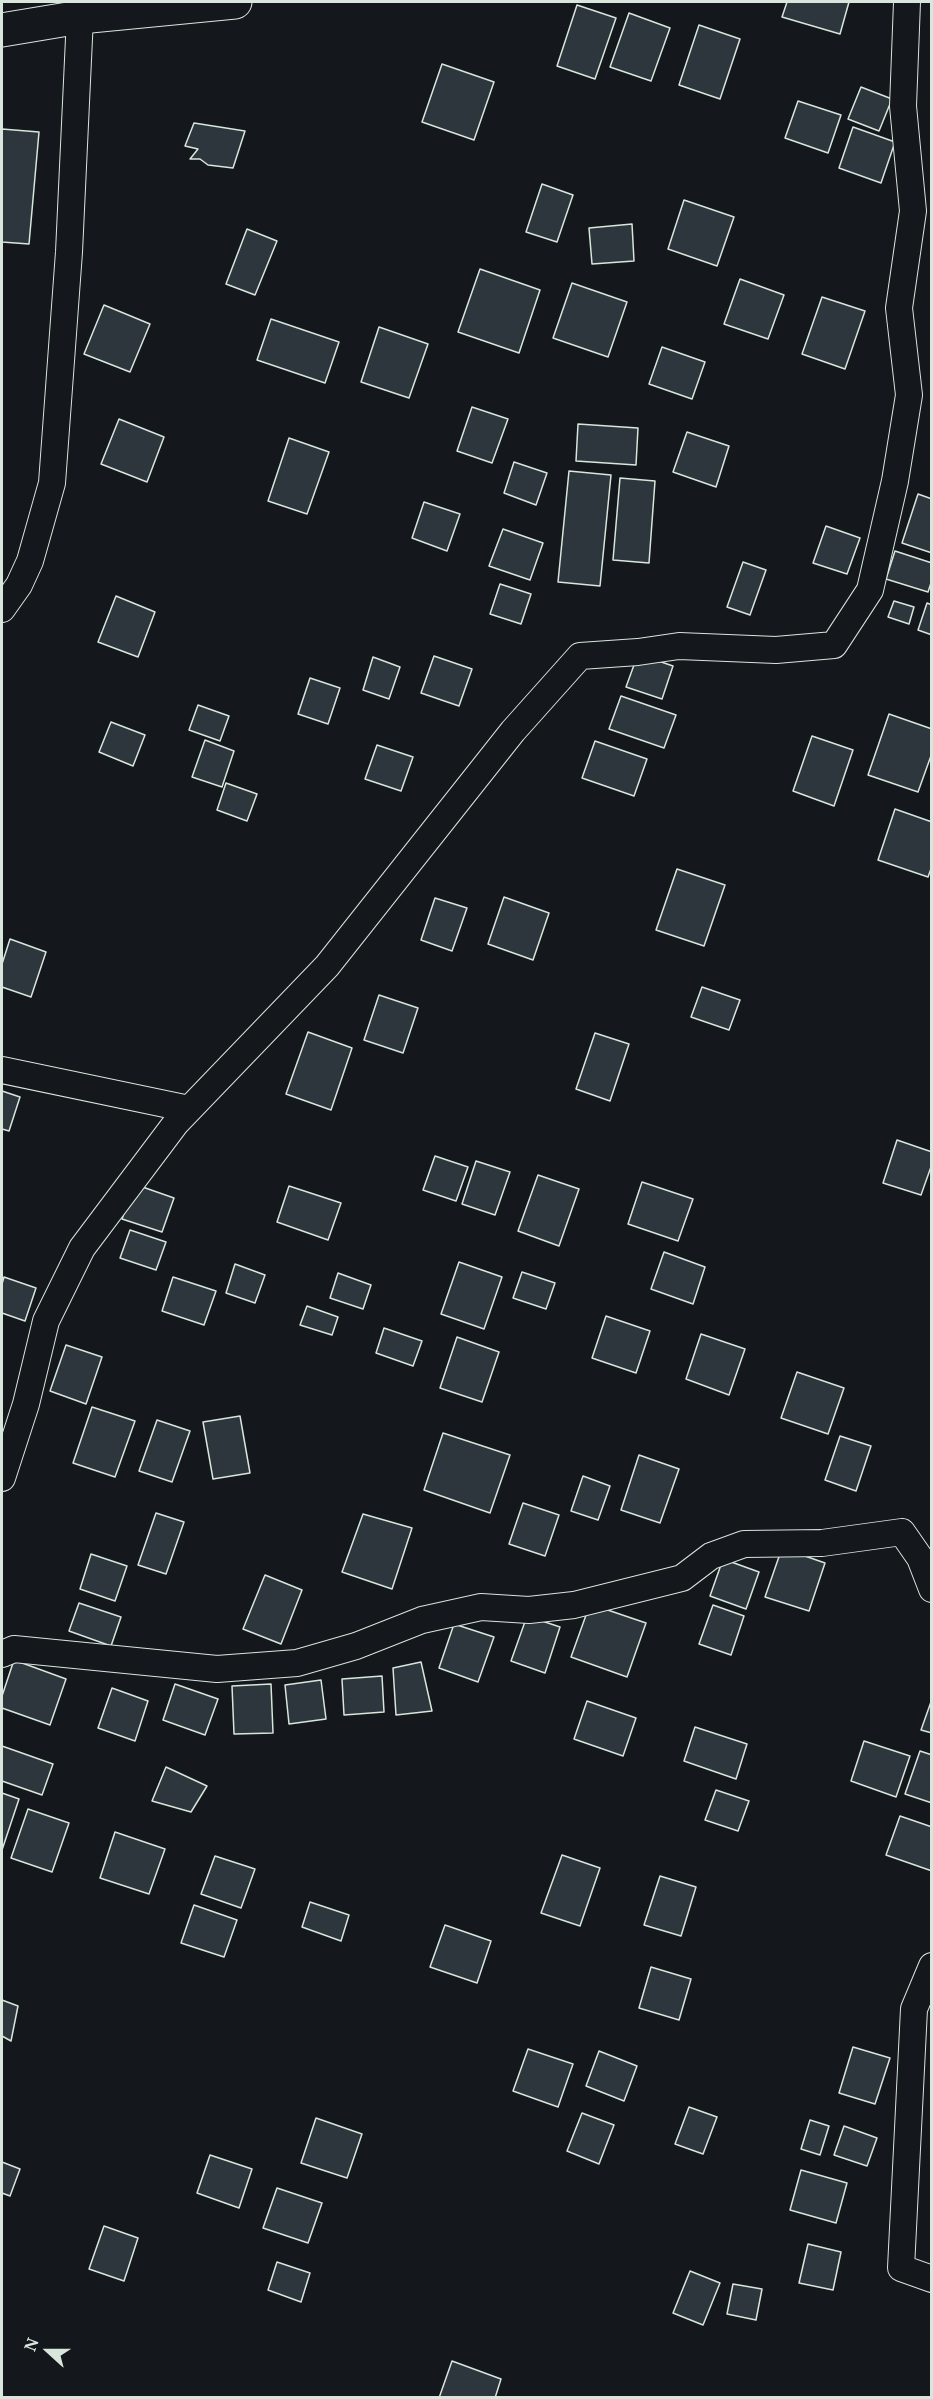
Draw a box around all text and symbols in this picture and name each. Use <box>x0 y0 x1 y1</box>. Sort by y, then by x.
north arrow <box>18 2321 78 2381</box>
text: N <box>19 2335 44 2354</box>

